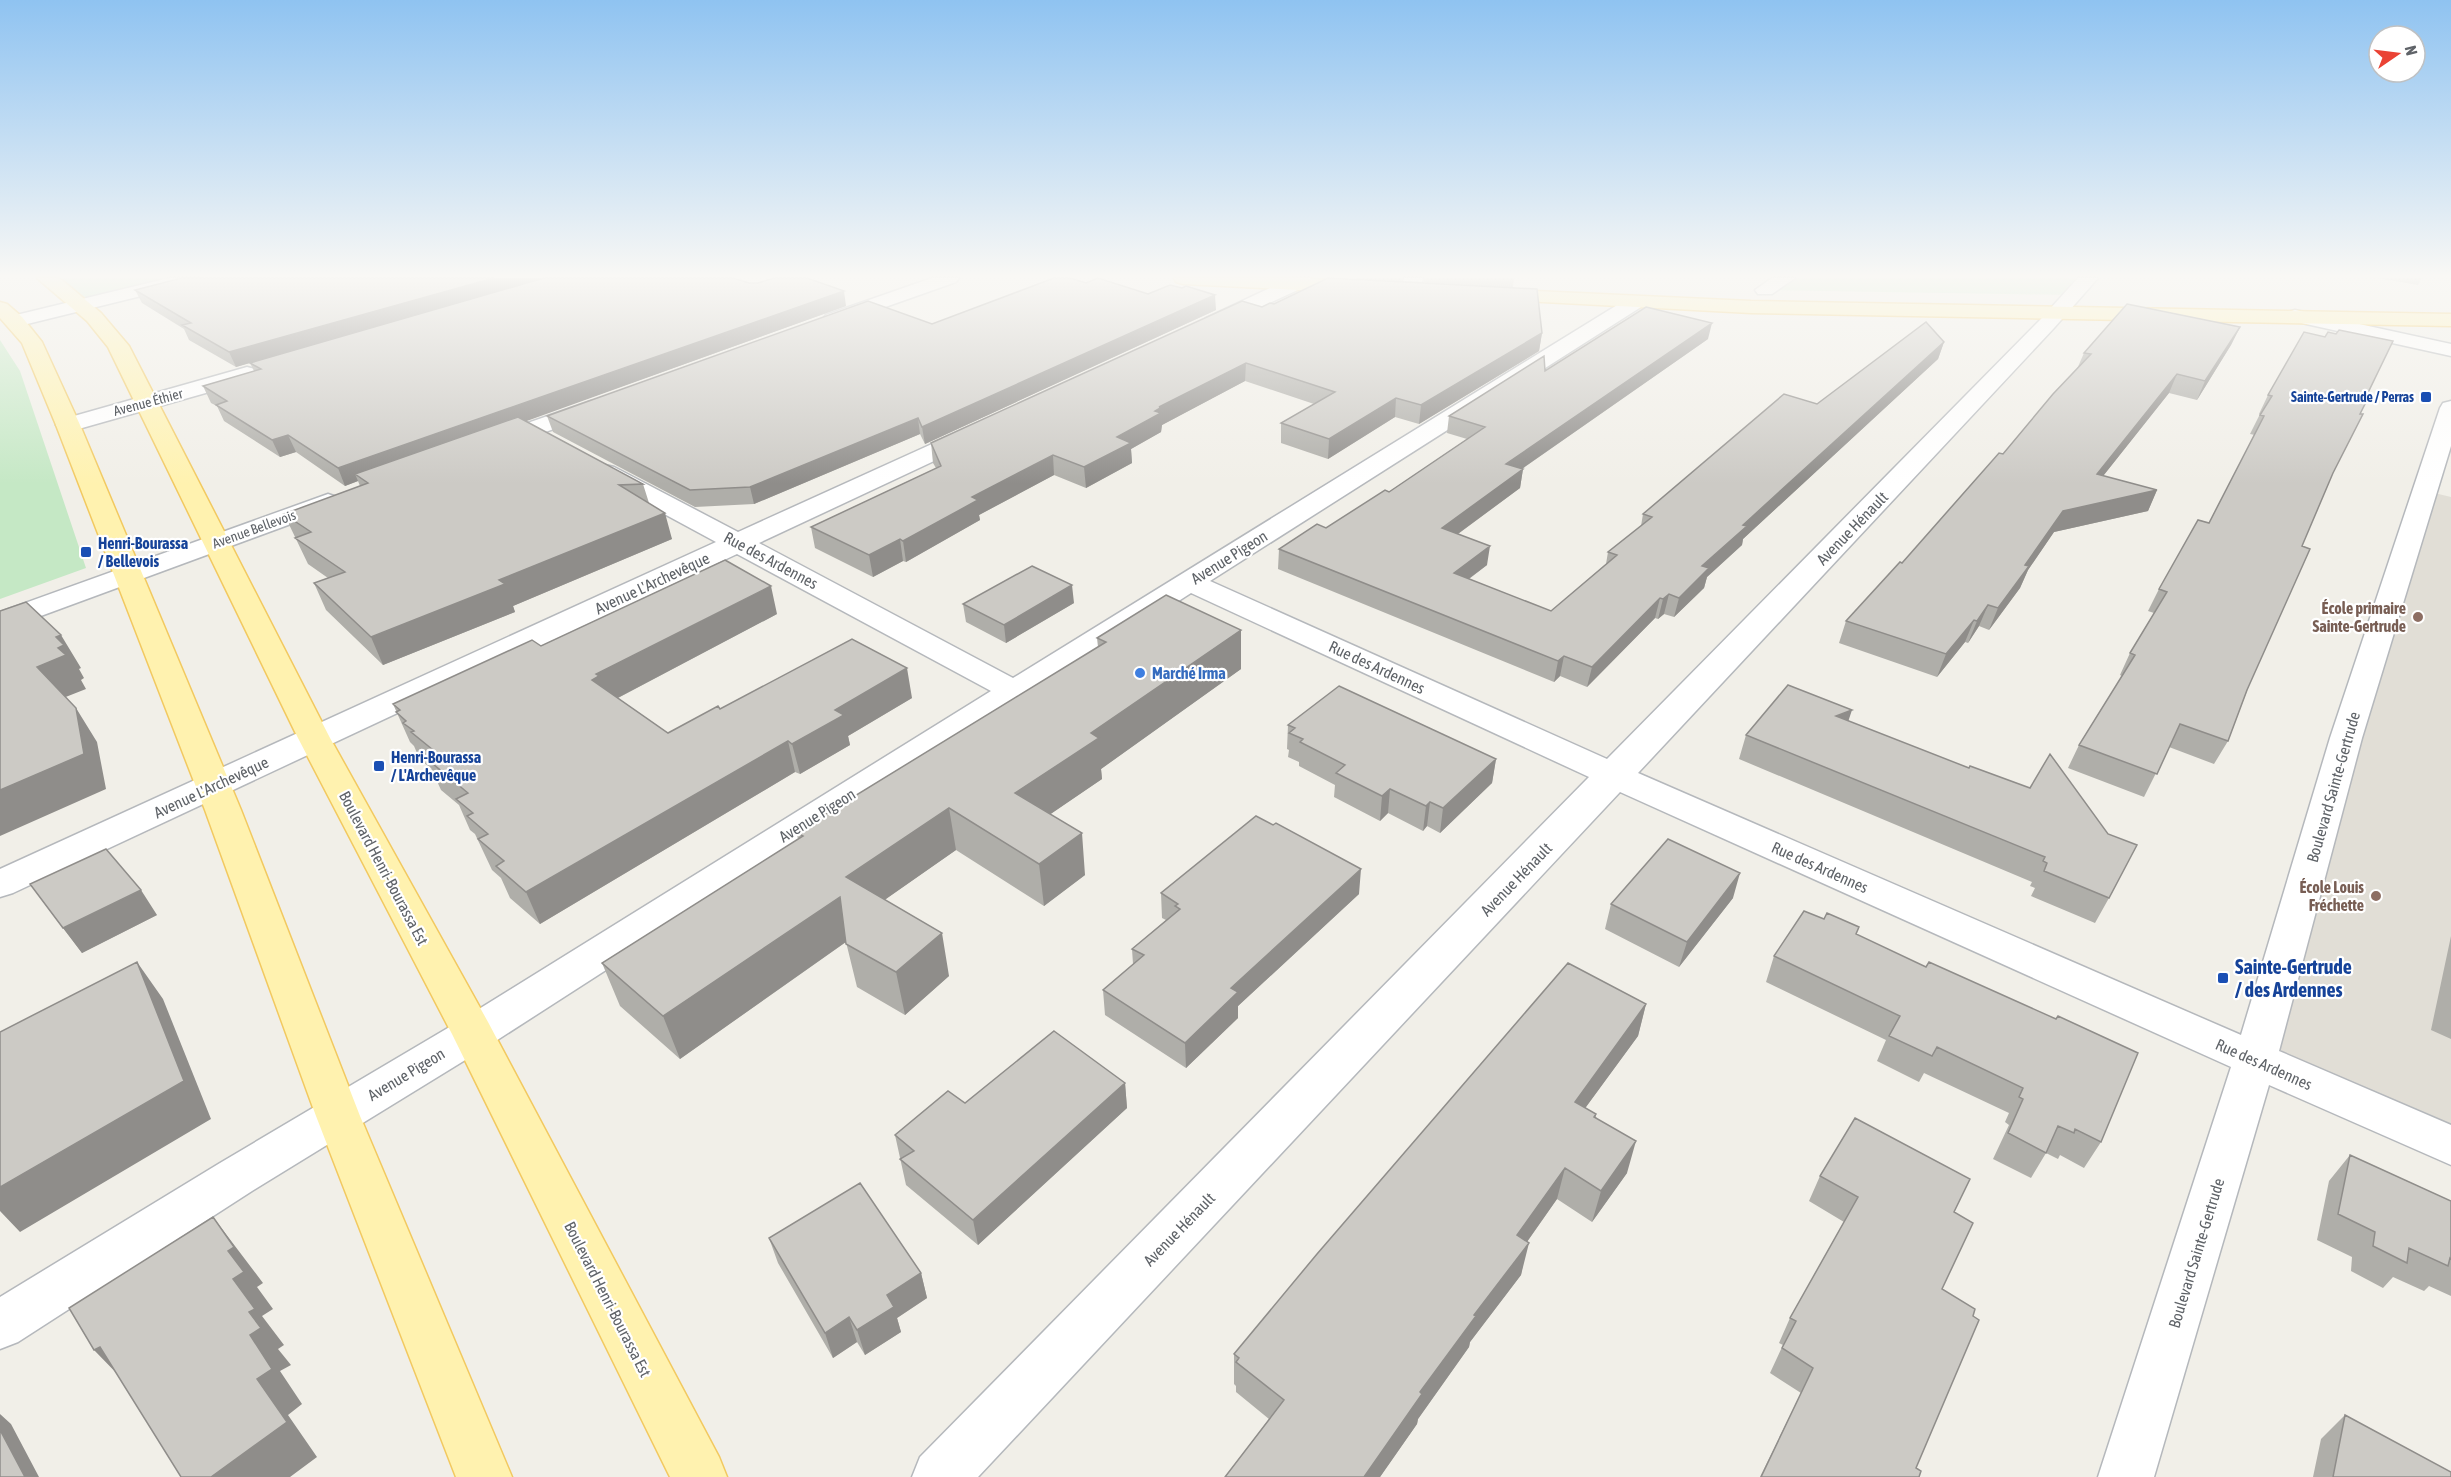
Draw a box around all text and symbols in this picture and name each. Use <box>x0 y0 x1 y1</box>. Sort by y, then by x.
north arrow <box>2367 24 2427 84</box>
text: N <box>2402 44 2421 57</box>
street label: Avenue Éthier <box>112 385 185 419</box>
place label: Sainte-Gertrude / Perras <box>2291 389 2414 405</box>
marker: Sainte-Gertrude / Perras <box>2419 390 2433 404</box>
street label: Avenue Hénault <box>1813 487 1892 568</box>
street label: Avenue Bellevois <box>210 506 298 551</box>
street label: Avenue Pigeon <box>1187 526 1271 588</box>
street label: Rue des Ardennes <box>721 528 821 592</box>
place label: Henri-Bourassa / Bellevois <box>98 534 188 570</box>
marker: Henri-Bourassa / Bellevois <box>79 545 93 559</box>
street label: Avenue L'Archevêque <box>592 549 712 618</box>
place label: École primaire Sainte-Gertrude <box>2312 599 2406 635</box>
marker: École primaire Sainte-Gertrude <box>2411 610 2425 624</box>
street label: Rue des Ardennes <box>1326 637 1428 697</box>
place label: Marché Irma <box>1152 664 1226 682</box>
marker: Marché Irma <box>1133 666 1147 680</box>
street label: Boulevard Sainte-Gertrude <box>2303 710 2363 864</box>
place label: Henri-Bourassa / L'Archevêque <box>391 748 481 784</box>
street label: Avenue L'Archevêque <box>151 753 271 822</box>
marker: Henri-Bourassa / L'Archevêque <box>372 759 386 773</box>
street label: Avenue Pigeon <box>775 784 859 846</box>
street label: Boulevard Henri-Bourassa Est <box>336 788 432 948</box>
street label: Avenue Hénault <box>1477 838 1556 919</box>
street label: Rue des Ardennes <box>1769 838 1871 896</box>
place label: École Louis Fréchette <box>2299 878 2364 914</box>
marker: École Louis Fréchette <box>2369 889 2383 903</box>
place label: Sainte-Gertrude / des Ardennes <box>2235 955 2352 1001</box>
marker: Sainte-Gertrude / des Ardennes <box>2216 971 2230 985</box>
street label: Rue des Ardennes <box>2213 1035 2315 1093</box>
street label: Avenue Pigeon <box>364 1044 448 1105</box>
street label: Boulevard Sainte-Gertrude <box>2165 1176 2227 1330</box>
street label: Avenue Hénault <box>1140 1188 1219 1269</box>
street label: Boulevard Henri-Bourassa Est <box>561 1218 655 1380</box>

